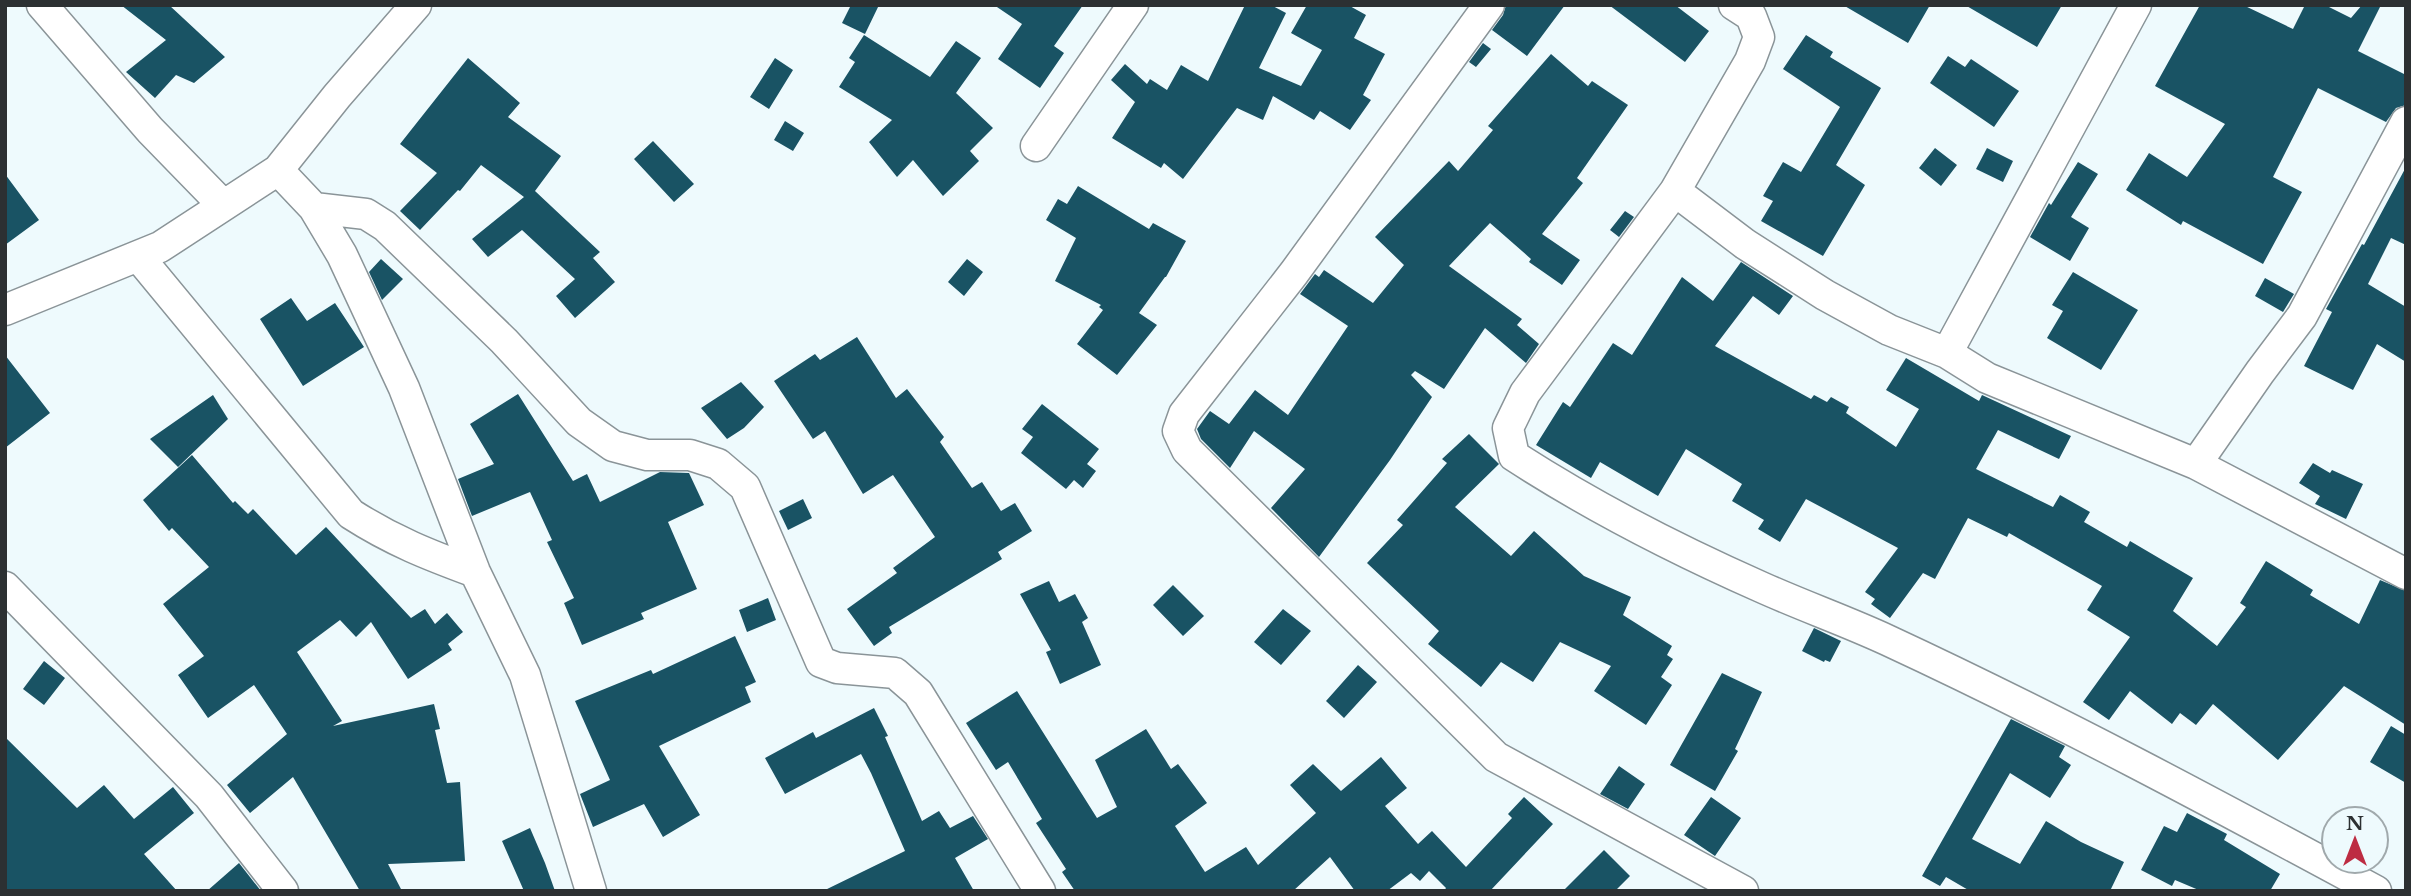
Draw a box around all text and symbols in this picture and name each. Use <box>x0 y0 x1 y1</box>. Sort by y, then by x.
north arrow <box>2320 805 2390 875</box>
text: N <box>2346 812 2364 835</box>

